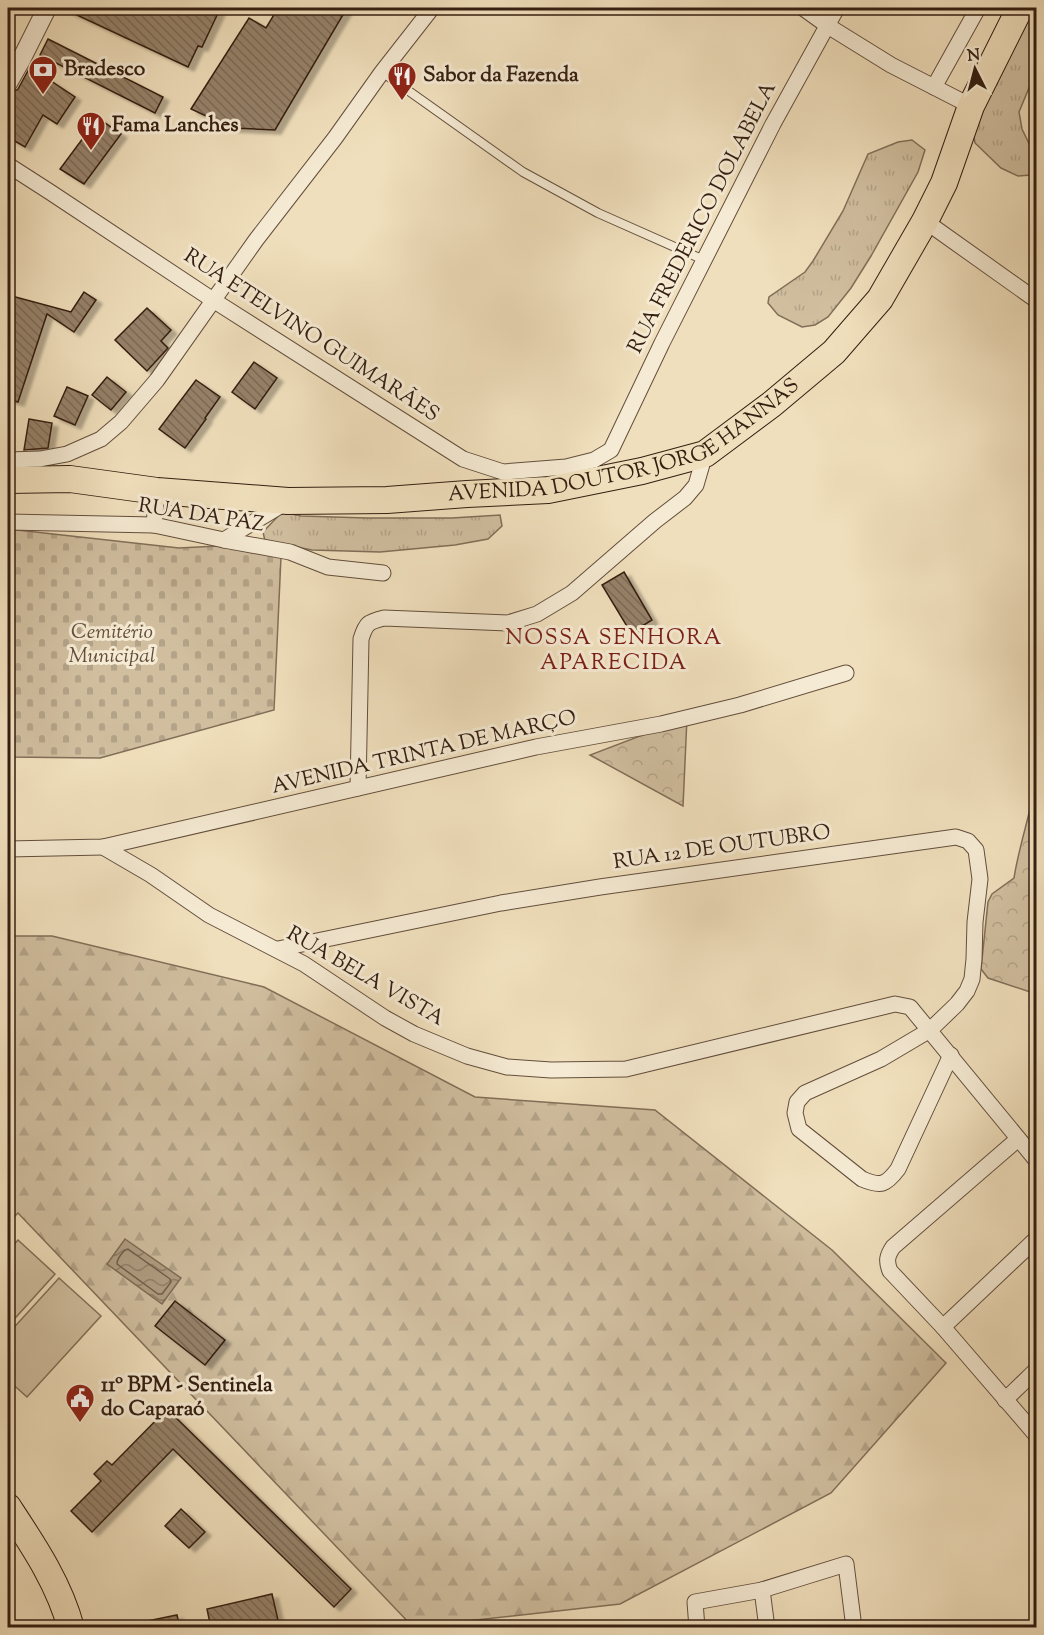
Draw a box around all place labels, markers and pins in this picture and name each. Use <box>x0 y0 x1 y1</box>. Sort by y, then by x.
bank icon: Bradesco <box>27 54 59 96</box>
place label: Bradesco <box>64 55 146 85</box>
restaurant icon: Sabor da Fazenda <box>386 60 418 102</box>
place label: Sabor da Fazenda <box>423 61 579 91</box>
restaurant icon: Fama Lanches <box>75 110 107 152</box>
place label: Fama Lanches <box>112 111 239 141</box>
place label: 11º BPM - Sentinela do Caparaó <box>101 1371 273 1425</box>
public building icon: 11º BPM - Sentinela do Caparaó <box>64 1382 96 1424</box>

